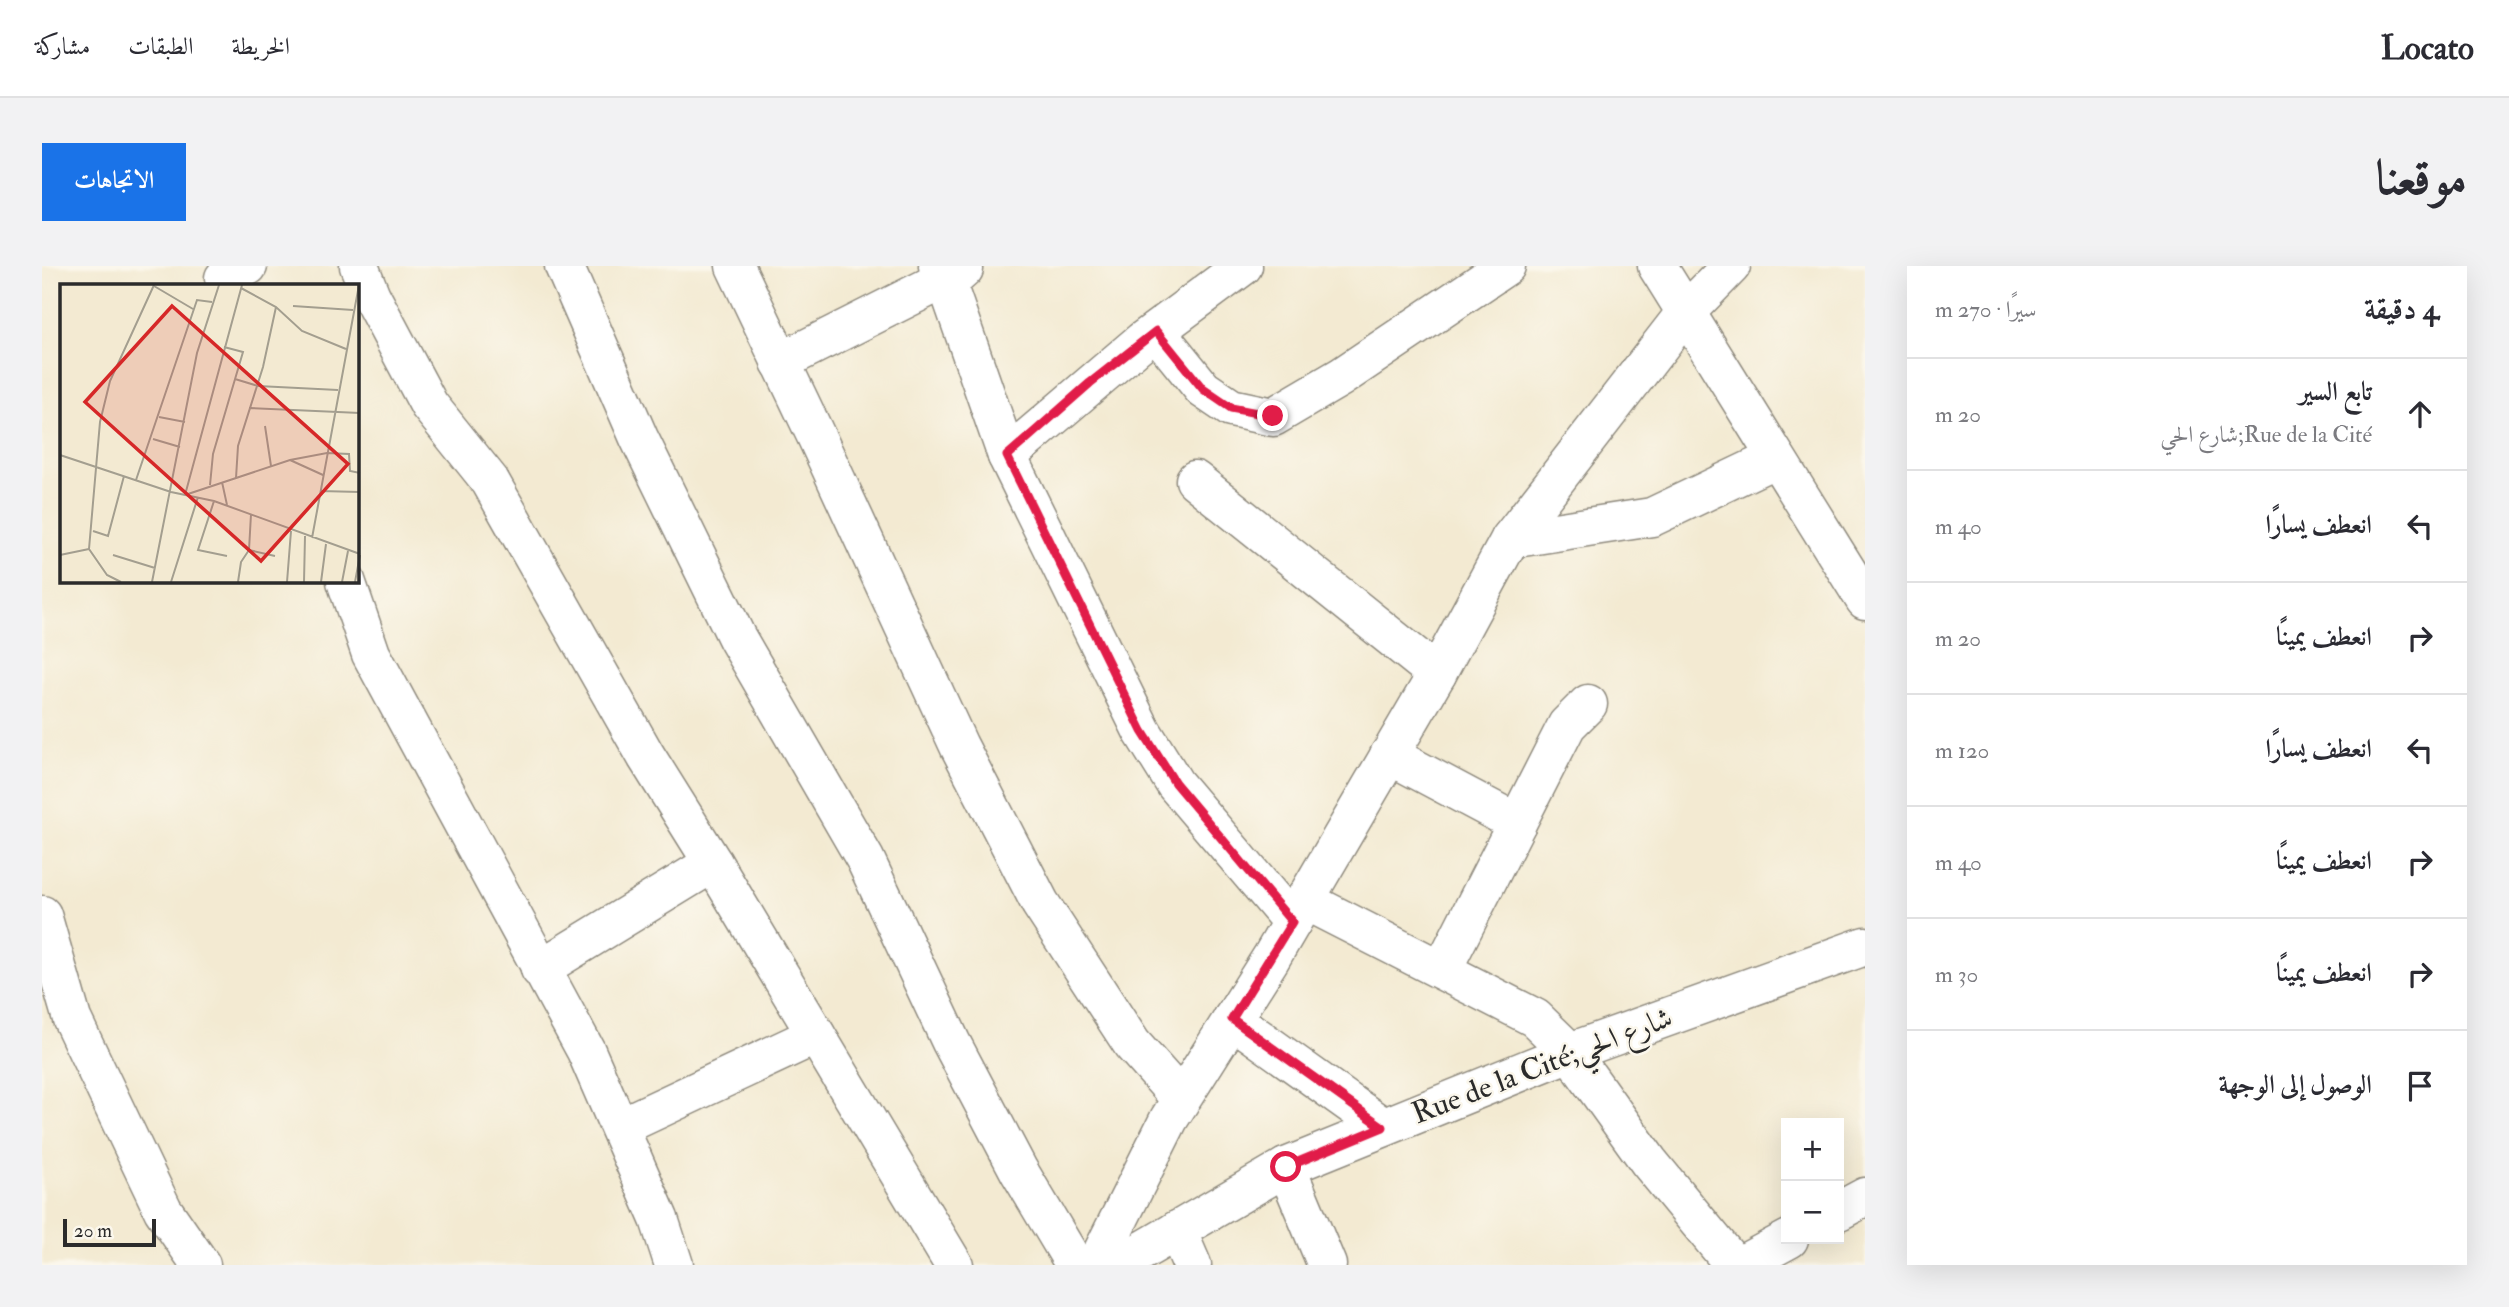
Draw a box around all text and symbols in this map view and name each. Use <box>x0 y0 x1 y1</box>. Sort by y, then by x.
text: Locato <box>2381 28 2474 69</box>
text: مشاركة <box>35 31 90 62</box>
text: الطبقات <box>128 31 194 62</box>
text: الخريطة <box>232 31 290 62</box>
button: الاتجاهات <box>42 143 186 221</box>
text: موقعنا <box>2375 148 2467 209</box>
inset map <box>60 284 359 583</box>
text: 4 دقيقة <box>2364 291 2439 328</box>
text: سيرًا · 270 m <box>1935 295 2036 324</box>
text: تابع السير <box>2299 376 2372 408</box>
icon: ahead <box>2401 395 2439 433</box>
route end <box>1257 400 1288 431</box>
text: 20 m <box>1935 400 1981 429</box>
text: Rue de la Cité;شارع الحي <box>2160 420 2372 449</box>
icon: left <box>2401 507 2439 545</box>
text: انعطف يسارًا <box>2266 509 2372 541</box>
text: 40 m <box>1935 512 1982 541</box>
icon: right <box>2401 619 2439 657</box>
text: انعطف يمينًا <box>2276 621 2372 653</box>
text: 20 m <box>1935 624 1981 653</box>
icon: left <box>2401 731 2439 769</box>
text: انعطف يسارًا <box>2266 733 2372 765</box>
text: 120 m <box>1935 736 1989 765</box>
icon: right <box>2401 843 2439 881</box>
text: انعطف يمينًا <box>2276 845 2372 877</box>
text: 40 m <box>1935 848 1982 877</box>
icon: right <box>2401 955 2439 993</box>
text: انعطف يمينًا <box>2276 957 2372 989</box>
text: 30 m <box>1935 960 1978 989</box>
street label: Rue de la Cité;شارع الحي <box>1407 999 1681 1141</box>
icon: arrive <box>2401 1067 2439 1105</box>
text: الوصول إلى الوجهة <box>2219 1069 2372 1101</box>
map controls <box>1781 1118 1844 1244</box>
button: + <box>1781 1118 1844 1181</box>
route start <box>1270 1151 1301 1182</box>
button: − <box>1781 1181 1844 1244</box>
scale bar <box>63 1216 156 1248</box>
text: 20 m <box>74 1219 112 1243</box>

